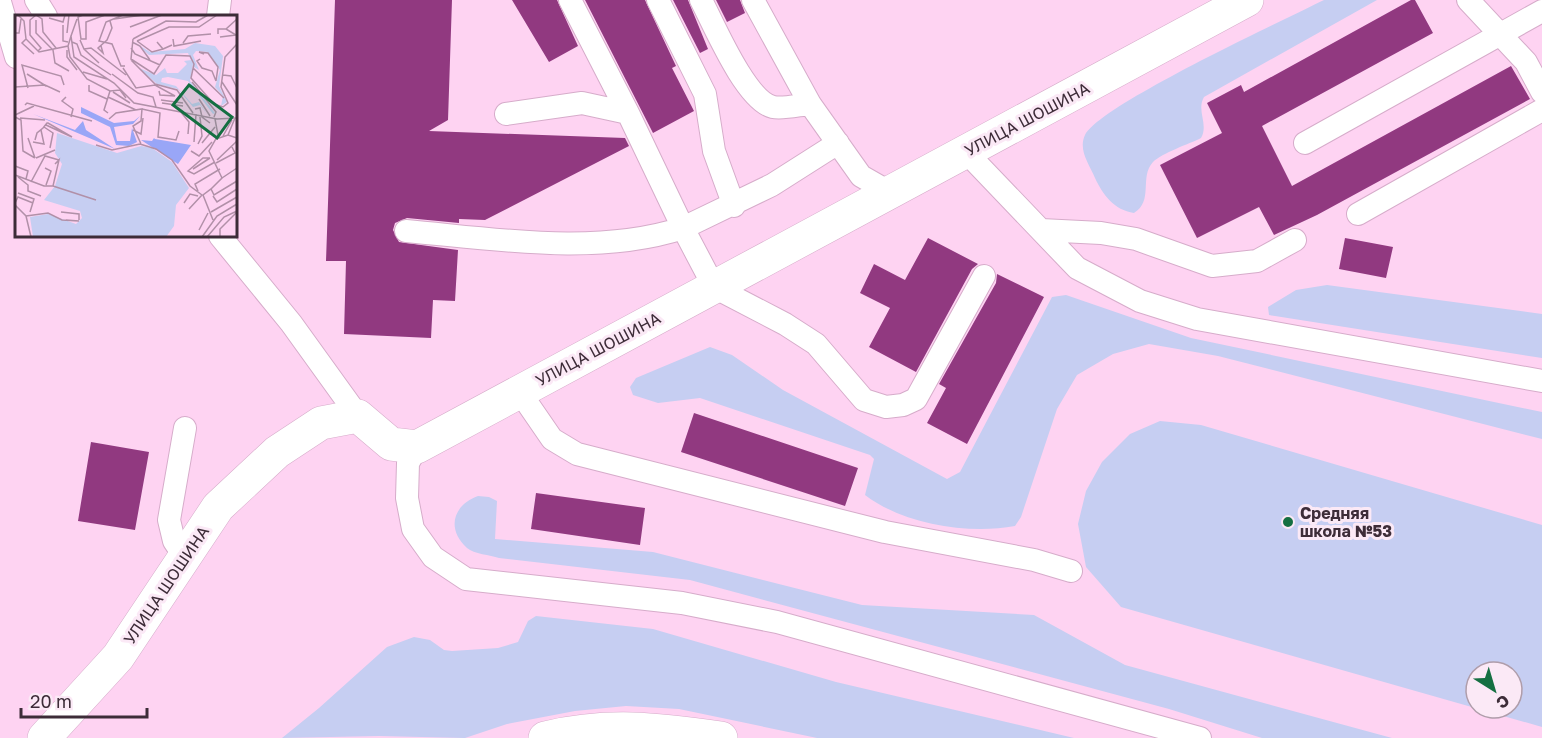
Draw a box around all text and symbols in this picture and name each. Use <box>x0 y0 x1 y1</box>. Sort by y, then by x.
inset map <box>15 15 237 237</box>
street label: УЛИЦА ШОШИНА <box>961 77 1093 160</box>
street label: УЛИЦА ШОШИНА <box>532 307 664 390</box>
place label: Средняя школа №53 <box>1300 503 1392 541</box>
marker: Средняя школа №53 <box>1281 515 1295 529</box>
street label: УЛИЦА ШОШИНА <box>119 522 213 648</box>
north arrow <box>1464 660 1524 720</box>
scale bar <box>21 681 147 719</box>
text: 20 m <box>30 690 72 712</box>
text: С <box>1492 691 1514 713</box>

